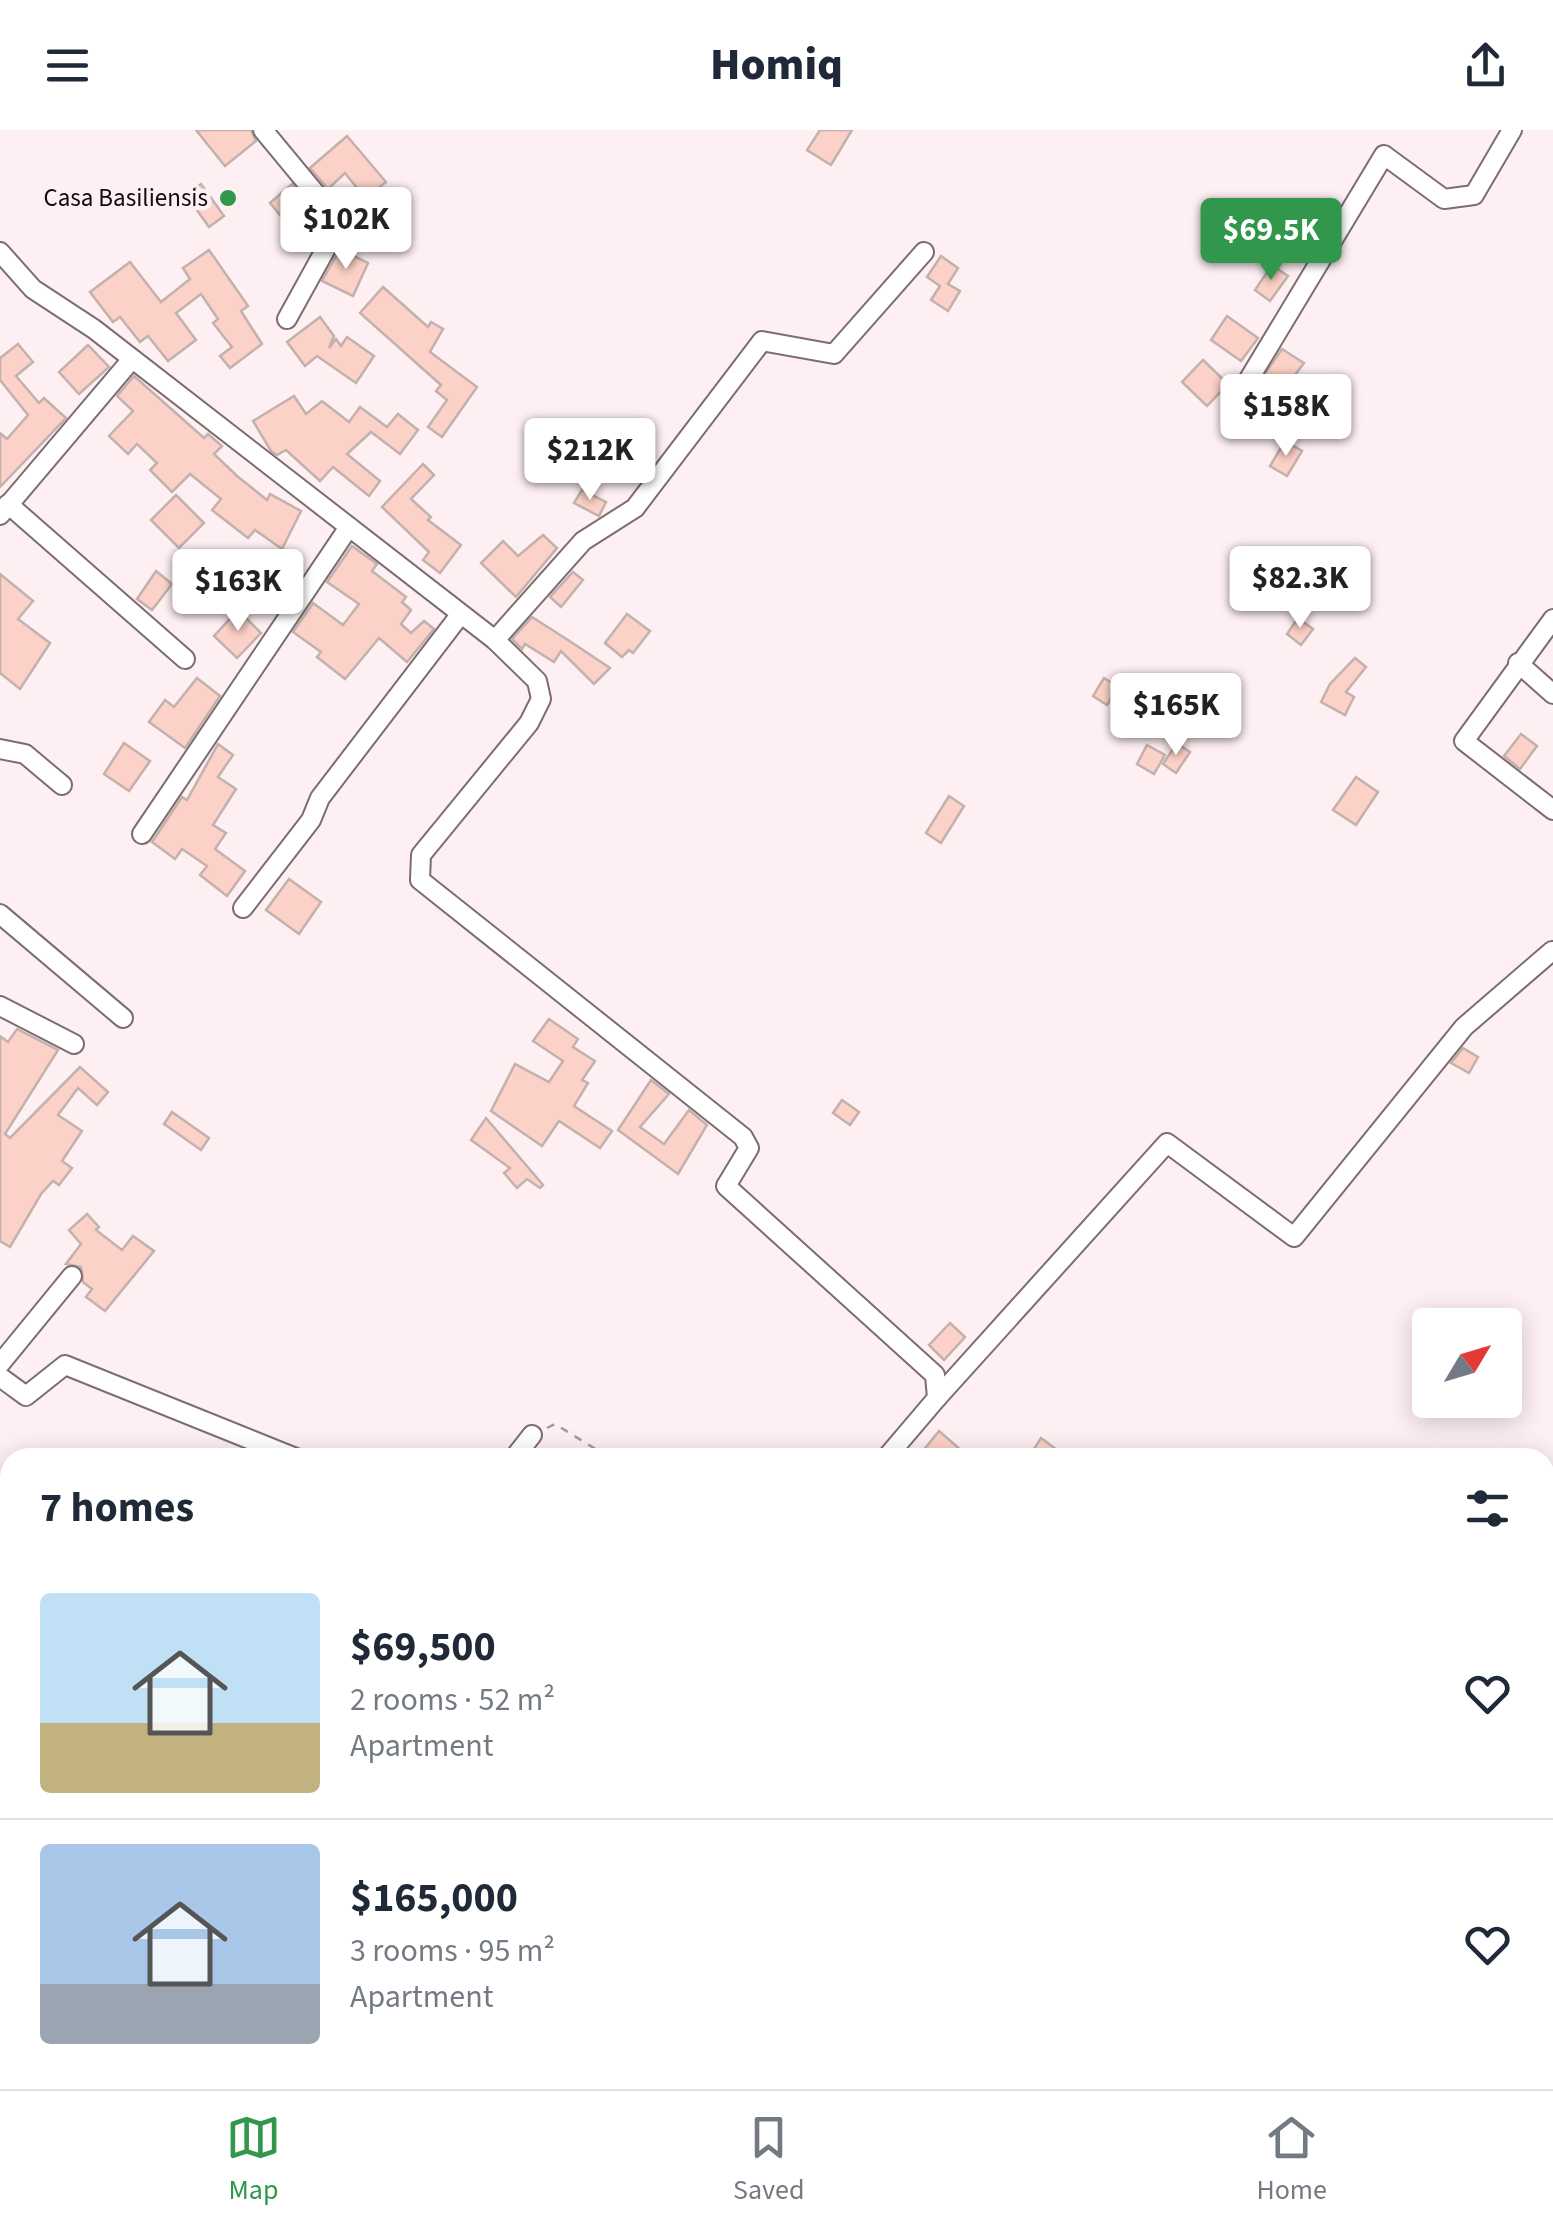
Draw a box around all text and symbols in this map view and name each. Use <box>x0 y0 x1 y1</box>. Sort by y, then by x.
text: Homiq <box>710 33 843 97</box>
icon: menu <box>40 38 95 93</box>
icon: share <box>1458 38 1513 93</box>
place label: Casa Basiliensis <box>43 180 208 216</box>
marker: Casa Basiliensis <box>217 187 239 209</box>
pin: $102K <box>276 187 416 272</box>
text: $102K <box>302 196 390 242</box>
pin: $69.5K <box>1190 198 1352 283</box>
text: $69.5K <box>1223 207 1319 253</box>
pin: $158K <box>1216 374 1356 459</box>
text: $158K <box>1242 383 1330 429</box>
pin: $212K <box>520 418 660 503</box>
text: $212K <box>546 427 634 473</box>
pin: $82.3K <box>1219 546 1381 631</box>
pin: $163K <box>168 549 308 634</box>
text: $82.3K <box>1252 555 1348 601</box>
text: $163K <box>194 558 282 604</box>
pin: $165K <box>1106 673 1246 758</box>
text: $165K <box>1132 682 1220 728</box>
north arrow <box>1412 1308 1522 1418</box>
map controls <box>1412 1308 1522 1418</box>
text: 7 homes <box>40 1478 194 1538</box>
icon: filters <box>1460 1481 1515 1536</box>
text: $69,500 <box>350 1617 496 1677</box>
icon: home <box>120 1633 240 1753</box>
icon: heart <box>1460 1666 1515 1721</box>
text: 2 rooms · 52 m² <box>350 1677 555 1723</box>
text: Apartment <box>350 1723 493 1769</box>
text: $165,000 <box>350 1868 518 1928</box>
icon: home <box>120 1884 240 2004</box>
icon: heart <box>1460 1917 1515 1972</box>
text: 3 rooms · 95 m² <box>350 1928 555 1974</box>
text: Apartment <box>350 1974 493 2020</box>
tab: Map <box>226 2110 281 2210</box>
tab: Saved <box>733 2110 804 2210</box>
tab: Home <box>1256 2110 1327 2210</box>

